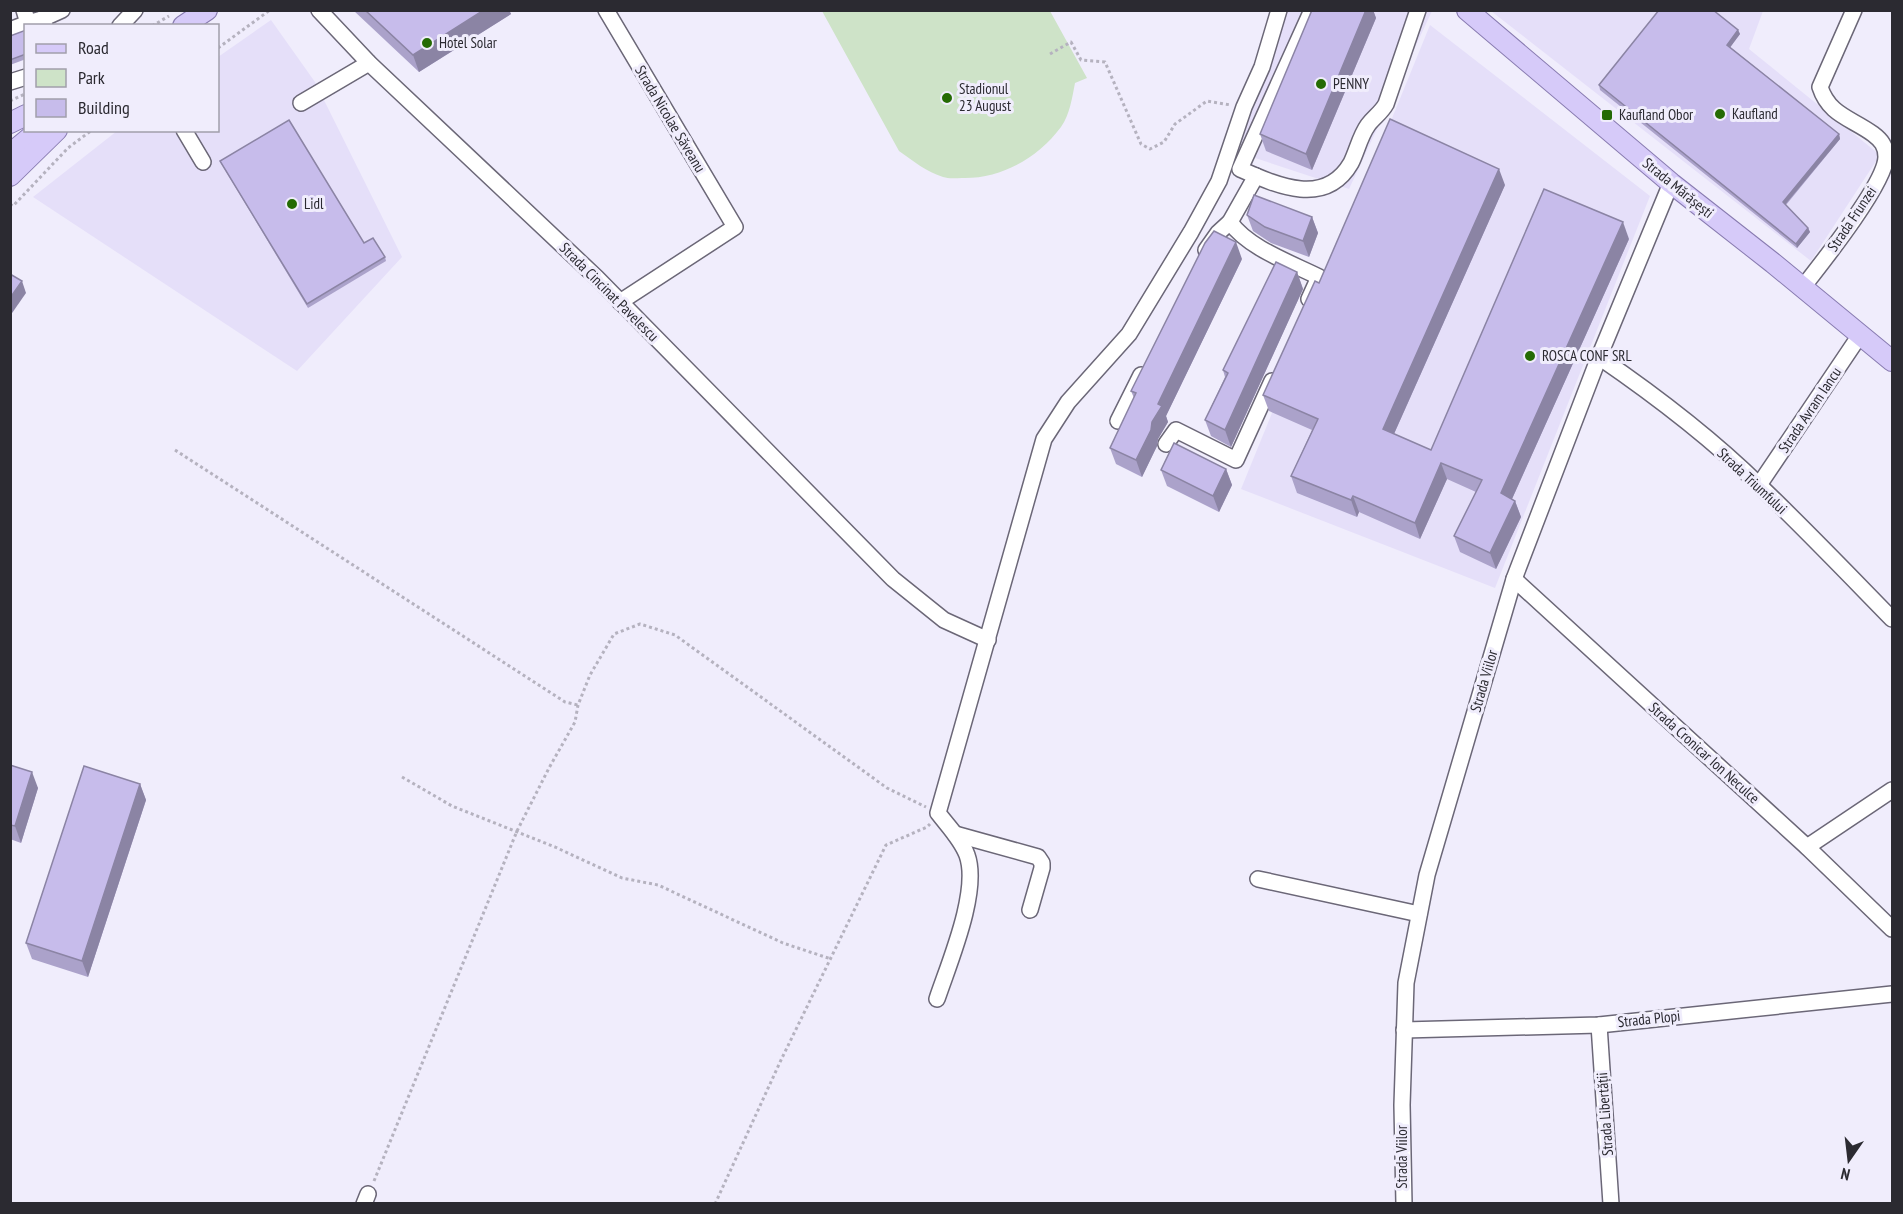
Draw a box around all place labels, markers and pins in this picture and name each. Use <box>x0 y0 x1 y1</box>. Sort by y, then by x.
place label: Hotel Solar <box>439 33 498 52</box>
marker: Hotel Solar <box>420 36 434 50</box>
place label: PENNY <box>1333 74 1369 93</box>
marker: PENNY <box>1314 77 1328 91</box>
place label: Stadionul 23 August <box>959 79 1011 115</box>
marker: Stadionul 23 August <box>940 91 954 105</box>
place label: Kaufland <box>1732 104 1778 123</box>
place label: Kaufland Obor <box>1619 105 1694 124</box>
marker: Kaufland <box>1713 107 1727 121</box>
marker: Kaufland Obor <box>1600 108 1614 122</box>
place label: Lidl <box>304 194 324 213</box>
marker: Lidl <box>285 197 299 211</box>
place label: ROSCA CONF SRL <box>1542 346 1633 365</box>
marker: ROSCA CONF SRL <box>1523 349 1537 363</box>

